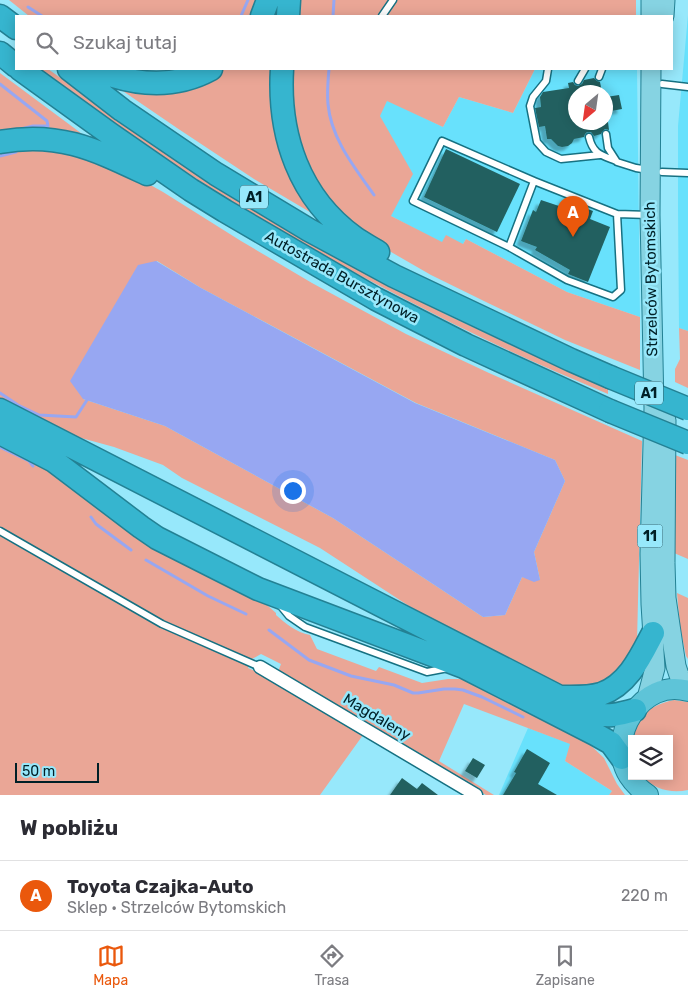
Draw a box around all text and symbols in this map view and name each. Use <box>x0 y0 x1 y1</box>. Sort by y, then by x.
search box <box>15 15 673 70</box>
icon: search <box>33 29 61 57</box>
text: Szukaj tutaj <box>73 31 177 54</box>
north arrow <box>568 85 613 130</box>
road number: A1 <box>240 186 268 208</box>
pin: A <box>557 196 589 237</box>
street label: Strzelców Bytomskich <box>641 201 661 357</box>
street label: Autostrada Bursztynowa <box>262 227 422 327</box>
road number: A1 <box>635 382 663 404</box>
your location <box>280 478 306 504</box>
road number: 11 <box>638 524 662 548</box>
street label: Magdaleny <box>340 690 414 744</box>
map controls <box>628 735 673 780</box>
button: layers <box>628 735 673 780</box>
scale bar <box>15 760 99 783</box>
text: 50 m <box>22 763 55 780</box>
text: W pobliżu <box>20 815 118 840</box>
text: Toyota Czajka-Auto <box>67 875 254 898</box>
text: A <box>30 886 42 905</box>
text: 220 m <box>621 886 668 905</box>
text: Sklep · Strzelców Bytomskich <box>67 898 286 917</box>
tab: Mapa <box>93 942 128 989</box>
tab: Trasa <box>315 942 349 989</box>
tab: Zapisane <box>536 942 595 989</box>

